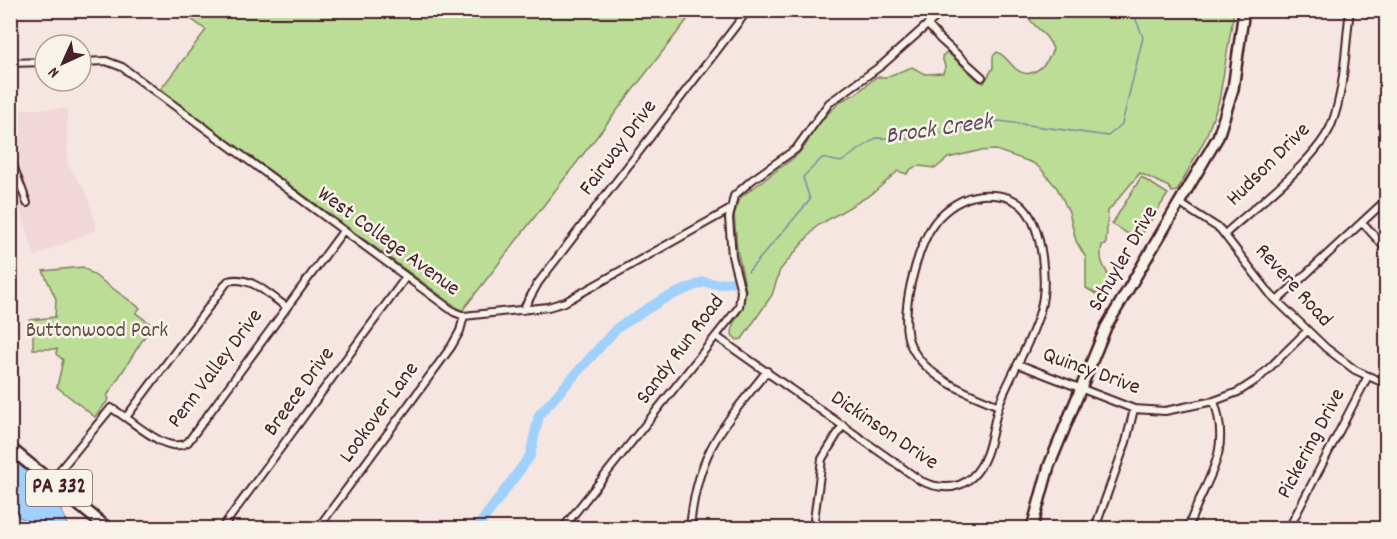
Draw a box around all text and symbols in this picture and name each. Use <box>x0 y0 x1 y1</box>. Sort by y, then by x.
north arrow <box>33 33 93 93</box>
text: N <box>43 61 65 83</box>
street label: Fairway Drive <box>573 93 665 203</box>
water label: Brock Creek <box>883 105 997 154</box>
street label: Hudson Drive <box>1220 116 1318 214</box>
street label: West College Avenue <box>310 179 466 305</box>
street label: Schuyler Drive <box>1081 200 1167 318</box>
street label: Revere Road <box>1247 237 1339 335</box>
street label: Sandy Run Road <box>629 288 733 412</box>
street label: Penn Valley Drive <box>161 303 271 435</box>
park label: Buttonwood Park <box>26 316 168 347</box>
street label: Quincy Drive <box>1038 340 1144 404</box>
street label: Breece Drive <box>257 341 343 443</box>
street label: Lookover Lane <box>333 356 427 470</box>
street label: Dickinson Drive <box>824 383 944 479</box>
street label: Pickering Drive <box>1270 383 1354 505</box>
road number: PA 332 <box>26 470 92 506</box>

